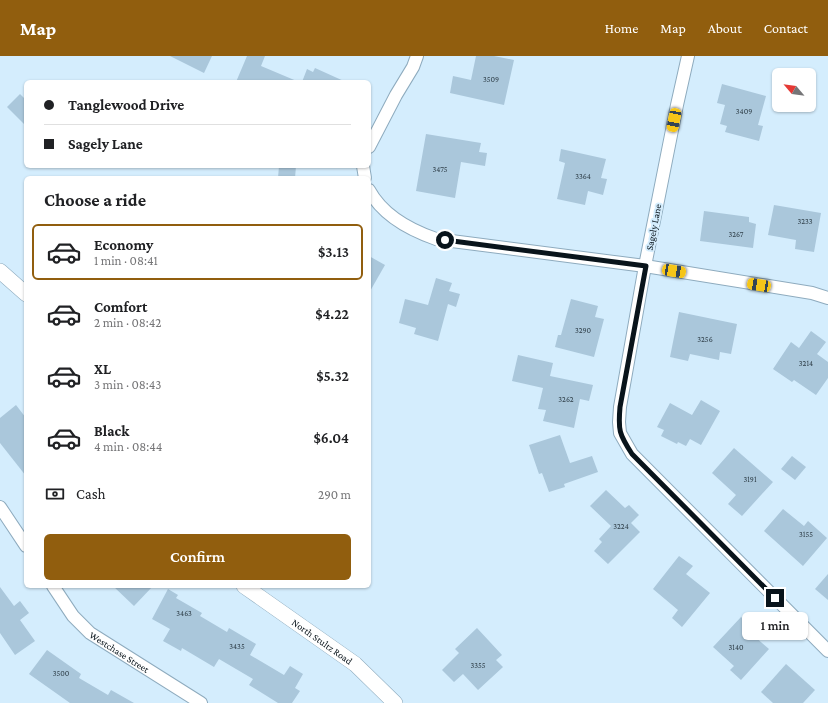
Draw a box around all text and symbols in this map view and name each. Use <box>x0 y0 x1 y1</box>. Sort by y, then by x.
text: Map <box>20 18 56 39</box>
text: Home <box>605 20 638 36</box>
text: Map <box>660 20 686 36</box>
text: About <box>708 20 742 36</box>
text: Contact <box>764 20 808 36</box>
north arrow <box>772 68 816 112</box>
map controls <box>772 68 816 112</box>
house number: 3509 <box>483 75 499 84</box>
text: Tanglewood Drive <box>68 97 184 113</box>
car <box>666 107 682 133</box>
house number: 3409 <box>736 107 752 116</box>
text: Sagely Lane <box>68 136 143 152</box>
house number: 3475 <box>432 165 448 174</box>
house number: 3364 <box>575 172 591 181</box>
text: Choose a ride <box>44 190 146 210</box>
street label: Sagely Lane <box>644 202 663 251</box>
house number: 3233 <box>797 217 813 226</box>
house number: 3267 <box>728 230 744 239</box>
route start <box>436 231 454 249</box>
icon: car <box>46 234 82 270</box>
text: Economy <box>94 237 153 253</box>
text: $3.13 <box>318 244 349 260</box>
text: 1 min · 08:41 <box>94 253 158 268</box>
car <box>661 263 687 279</box>
car <box>746 277 772 293</box>
icon: car <box>46 296 82 332</box>
text: Comfort <box>94 299 148 315</box>
text: $4.22 <box>315 306 349 322</box>
text: 2 min · 08:42 <box>94 315 162 330</box>
house number: 3290 <box>575 326 592 335</box>
house number: 3256 <box>697 335 713 344</box>
icon: car <box>46 358 82 394</box>
house number: 3214 <box>799 359 813 368</box>
text: XL <box>94 361 111 377</box>
text: $5.32 <box>316 368 349 384</box>
text: 3 min · 08:43 <box>94 377 161 392</box>
house number: 3262 <box>558 395 574 404</box>
icon: car <box>46 420 82 456</box>
text: Black <box>94 423 129 439</box>
text: $6.04 <box>314 430 349 446</box>
text: 4 min · 08:44 <box>94 439 163 454</box>
house number: 3191 <box>743 475 757 484</box>
icon: cash <box>44 483 66 505</box>
text: Cash <box>76 486 106 502</box>
text: 290 m <box>318 487 351 502</box>
house number: 3224 <box>613 522 629 531</box>
house number: 3155 <box>799 530 813 539</box>
button: Confirm <box>44 534 351 580</box>
route end <box>766 589 784 607</box>
house number: 3463 <box>176 609 192 618</box>
callout: 1 min <box>742 612 808 640</box>
street label: North Stultz Road <box>290 617 355 667</box>
text: 1 min <box>761 618 789 633</box>
street label: Westchase Street <box>87 629 152 675</box>
house number: 3435 <box>229 642 245 651</box>
house number: 3140 <box>728 643 744 652</box>
house number: 3355 <box>470 661 486 670</box>
house number: 3500 <box>53 669 70 678</box>

